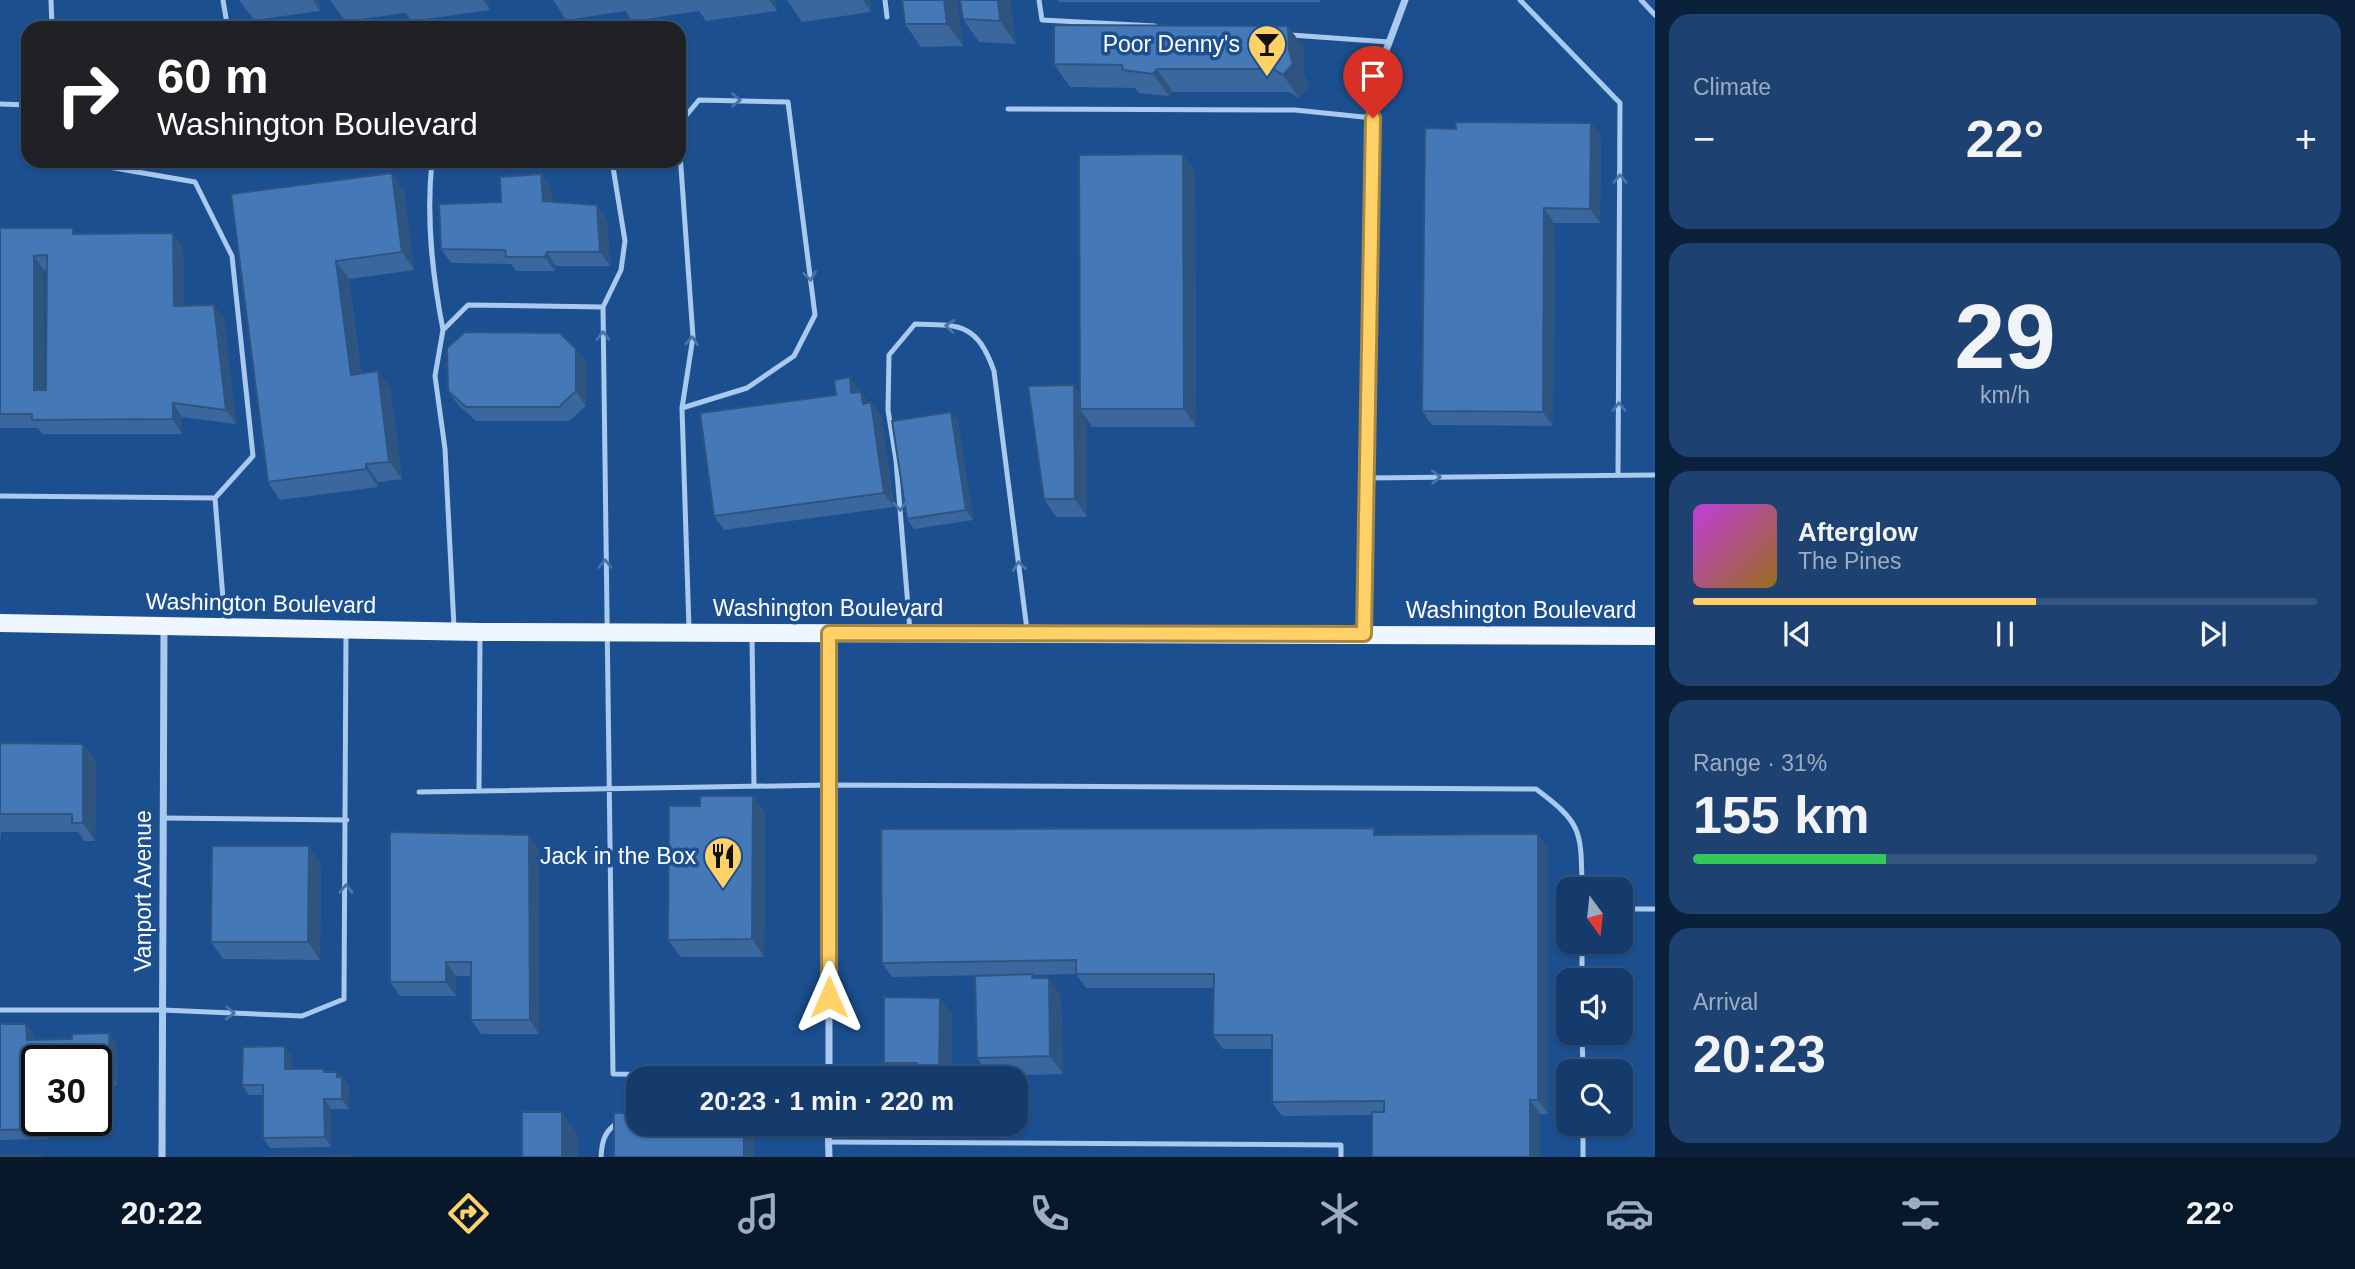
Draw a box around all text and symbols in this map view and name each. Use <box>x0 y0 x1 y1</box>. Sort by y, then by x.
bar icon: Poor Denny's <box>1246 23 1288 78</box>
place label: Poor Denny's <box>1103 31 1240 57</box>
pin <box>1343 46 1403 118</box>
icon: right <box>42 49 133 140</box>
text: 60 m <box>157 49 269 103</box>
icon: arrive <box>1354 57 1392 95</box>
text: Climate <box>1693 74 1771 100</box>
one-way arrow <box>731 93 742 108</box>
text: Washington Boulevard <box>157 106 478 142</box>
text: 22° <box>1966 110 2044 168</box>
text: − <box>1693 118 1715 160</box>
text: + <box>2295 118 2317 160</box>
one-way arrow <box>1612 174 1628 184</box>
one-way arrow <box>803 270 818 282</box>
text: 29 <box>1954 286 2056 387</box>
one-way arrow <box>944 319 955 334</box>
one-way arrow <box>595 331 611 341</box>
one-way arrow <box>684 335 699 346</box>
text: km/h <box>1980 382 2030 408</box>
one-way arrow <box>1611 401 1627 412</box>
one-way arrow <box>1431 469 1441 485</box>
one-way arrow <box>892 500 907 511</box>
text: Afterglow <box>1798 517 1918 547</box>
text: The Pines <box>1798 548 1902 574</box>
one-way arrow <box>597 558 613 569</box>
one-way arrow <box>1011 560 1026 572</box>
street label: Washington Boulevard <box>146 588 376 618</box>
street label: Washington Boulevard <box>713 595 943 621</box>
street label: Washington Boulevard <box>1406 597 1636 623</box>
icon: previous <box>1778 615 1816 653</box>
icon: pause <box>1986 615 2024 653</box>
icon: next <box>2194 615 2232 653</box>
text: Range · 31% <box>1693 750 1827 776</box>
text: 155 km <box>1693 786 1869 844</box>
street label: Vanport Avenue <box>130 810 156 972</box>
restaurant icon: Jack in the Box <box>702 835 744 890</box>
place label: Jack in the Box <box>540 843 697 869</box>
north arrow <box>1556 877 1633 954</box>
map controls <box>1556 877 1633 1136</box>
one-way arrow <box>338 883 354 894</box>
position arrow <box>792 960 866 1034</box>
button: sound <box>1556 968 1633 1045</box>
text: Arrival <box>1693 989 1758 1015</box>
one-way arrow <box>225 1005 236 1020</box>
text: 20:23 <box>1693 1025 1826 1083</box>
speed limit sign: 30 <box>21 1045 112 1136</box>
button: search <box>1556 1059 1633 1136</box>
text: 20:23 · 1 min · 220 m <box>700 1086 954 1116</box>
icon: directions <box>444 1189 493 1238</box>
icon: music <box>734 1189 783 1238</box>
icon: phone <box>1025 1189 1074 1238</box>
icon: climate <box>1315 1189 1364 1238</box>
icon: car <box>1605 1189 1654 1238</box>
icon: filters <box>1896 1189 1945 1238</box>
text: 20:22 <box>121 1195 203 1231</box>
text: 22° <box>2186 1195 2234 1231</box>

